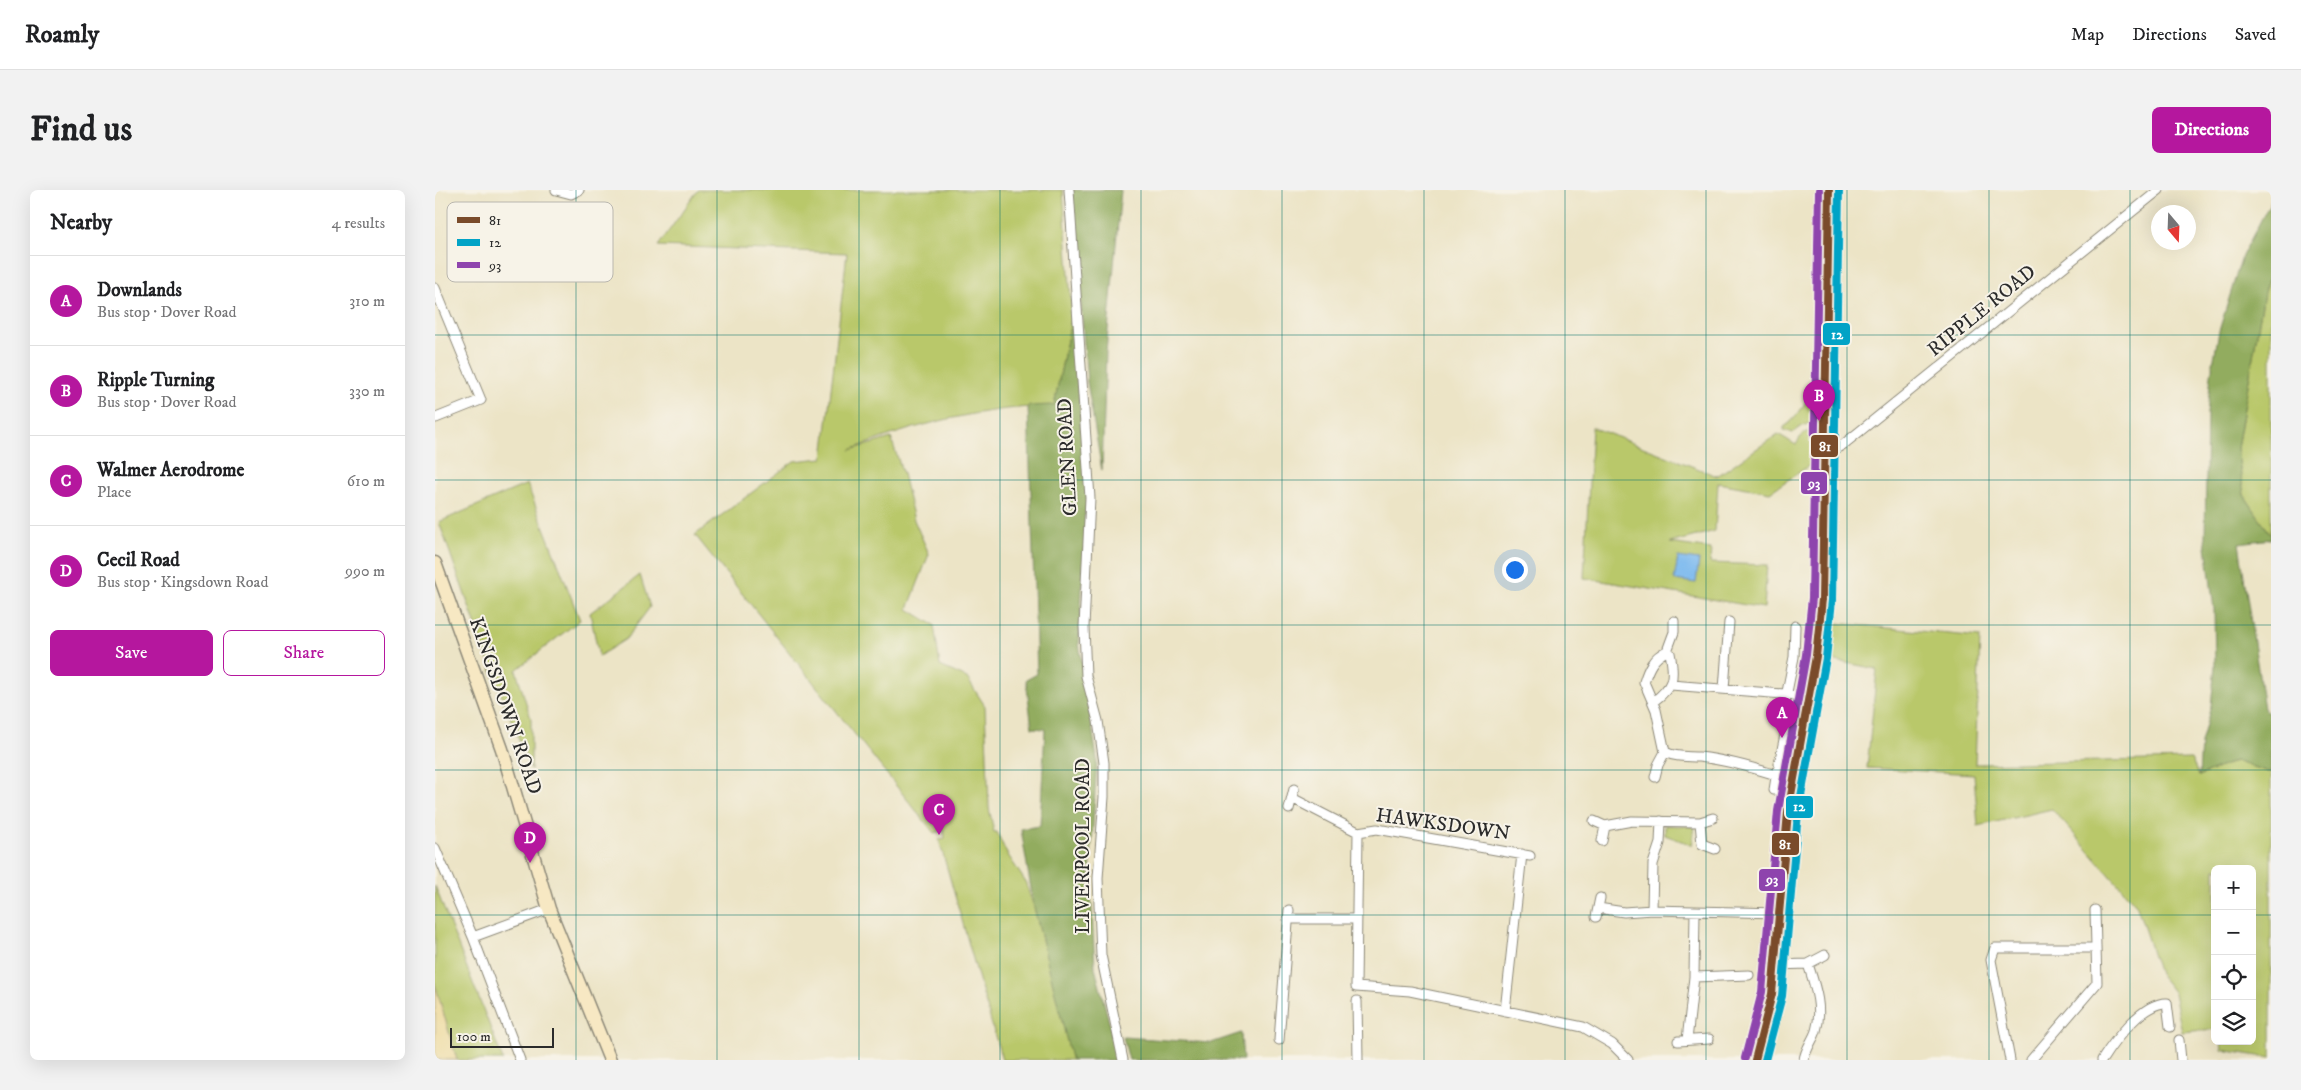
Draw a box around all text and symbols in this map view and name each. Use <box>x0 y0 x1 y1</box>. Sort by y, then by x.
text: Roamly <box>25 20 99 50</box>
text: Map <box>2071 24 2104 46</box>
text: Directions <box>2132 24 2207 46</box>
text: Saved <box>2235 24 2276 46</box>
button: Directions <box>2152 107 2271 153</box>
text: Find us <box>30 108 132 152</box>
legend <box>447 202 613 282</box>
north arrow <box>2151 205 2196 250</box>
text: Nearby <box>50 210 112 236</box>
text: 81 <box>489 212 501 230</box>
text: 4 results <box>332 213 385 233</box>
text: 12 <box>489 234 501 252</box>
text: 93 <box>488 257 501 275</box>
street label: RIPPLE ROAD <box>1923 260 2041 362</box>
text: Downlands <box>97 279 182 302</box>
text: A <box>61 291 71 311</box>
text: 310 m <box>349 291 385 311</box>
text: Bus stop · Dover Road <box>97 302 236 322</box>
line badge: 12 <box>1822 322 1851 346</box>
text: 12 <box>1831 326 1844 344</box>
text: Ripple Turning <box>97 369 214 392</box>
pin: B <box>1803 380 1835 421</box>
text: B <box>61 381 71 401</box>
text: 330 m <box>349 381 385 401</box>
text: Bus stop · Dover Road <box>97 392 236 412</box>
street label: GLEN ROAD <box>1052 397 1084 517</box>
line badge: 81 <box>1810 434 1839 458</box>
text: 81 <box>1819 438 1831 456</box>
text: Walmer Aerodrome <box>97 459 244 482</box>
text: C <box>61 471 71 491</box>
text: 610 m <box>347 471 385 491</box>
line badge: 93 <box>1800 471 1828 495</box>
text: 93 <box>1807 475 1820 493</box>
text: Place <box>97 482 131 502</box>
text: Cecil Road <box>97 549 180 572</box>
your location <box>1502 557 1528 583</box>
text: D <box>60 561 72 581</box>
text: 990 m <box>345 561 385 581</box>
text: Bus stop · Kingsdown Road <box>97 572 268 592</box>
street label: KINGSDOWN ROAD <box>463 614 547 798</box>
button: Save <box>50 630 213 676</box>
button: Share <box>223 630 385 676</box>
pin: A <box>1766 697 1798 738</box>
street label: LIVERPOOL ROAD <box>1071 758 1096 934</box>
pin: C <box>923 794 955 835</box>
line badge: 12 <box>1785 795 1814 819</box>
text: 12 <box>1793 798 1806 816</box>
street label: HAWKSDOWN <box>1374 803 1512 847</box>
pin: D <box>514 822 546 863</box>
line badge: 81 <box>1771 832 1800 856</box>
text: 81 <box>1779 836 1791 854</box>
map controls <box>2211 865 2256 1045</box>
button: + <box>2211 865 2256 910</box>
line badge: 93 <box>1758 868 1786 892</box>
text: 93 <box>1765 871 1778 889</box>
button: − <box>2211 910 2256 955</box>
button: locate <box>2211 955 2256 1000</box>
button: layers <box>2211 1000 2256 1045</box>
scale bar <box>450 1025 554 1048</box>
text: 100 m <box>457 1028 491 1046</box>

